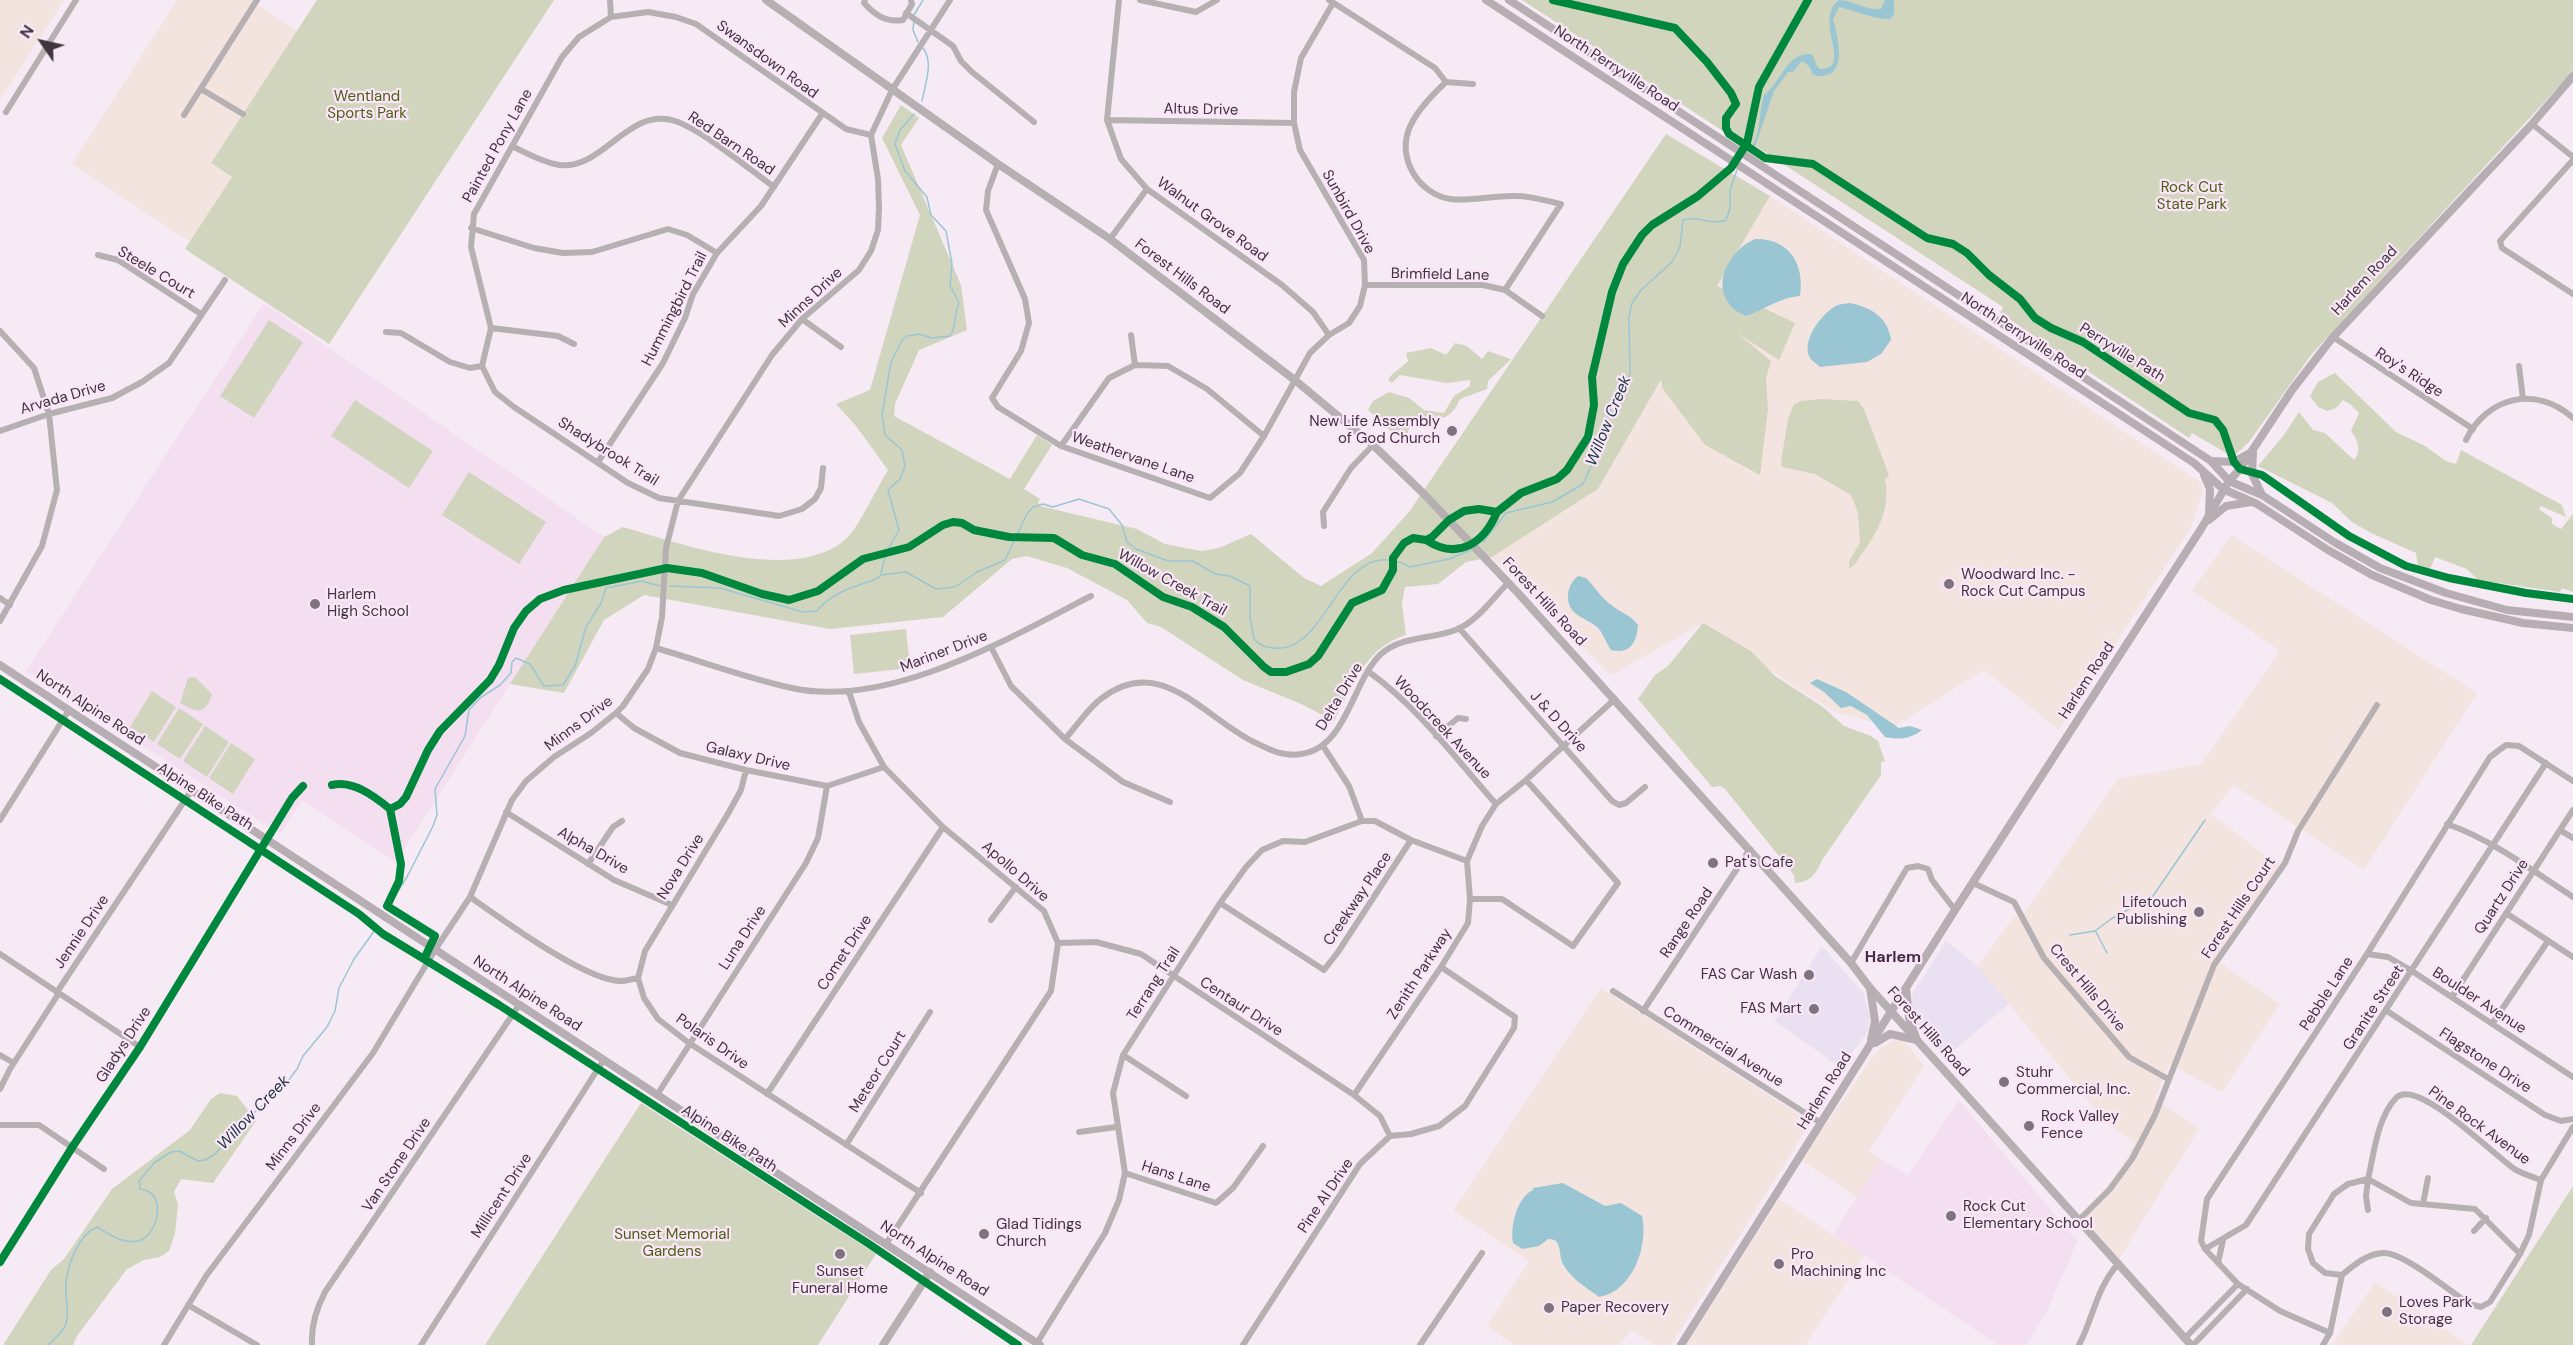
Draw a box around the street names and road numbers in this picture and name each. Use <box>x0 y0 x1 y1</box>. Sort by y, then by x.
street label: Swansdown Road <box>713 17 821 103</box>
street label: North Perryville Road <box>1550 22 1682 116</box>
street label: Painted Pony Lane <box>459 86 537 206</box>
street label: Altus Drive <box>1163 100 1239 120</box>
street label: Red Barn Road <box>684 108 778 180</box>
street label: Sunbird Drive <box>1318 167 1378 257</box>
street label: Walnut Grove Road <box>1153 174 1271 266</box>
street label: Forest Hills Road <box>1131 235 1233 319</box>
street label: Steele Court <box>114 243 198 303</box>
street label: Harlem Road <box>2328 243 2402 319</box>
street label: Hummingbird Trail <box>638 249 712 369</box>
street label: Minns Drive <box>775 264 847 332</box>
street label: Brimfield Lane <box>1391 265 1489 285</box>
street label: North Perryville Road <box>1957 289 2089 383</box>
street label: Perryville Path <box>2076 319 2168 387</box>
street label: Roy's Ridge <box>2372 344 2446 402</box>
street label: Arvada Drive <box>18 377 108 419</box>
street label: Shadybrook Trail <box>554 414 662 490</box>
street label: Weathervane Lane <box>1069 429 1197 487</box>
street label: Willow Creek Trail <box>1114 546 1230 620</box>
street label: Forest Hills Road <box>1498 554 1590 650</box>
street label: Mariner Drive <box>898 627 990 677</box>
street label: Harlem Road <box>2055 639 2119 723</box>
street label: Delta Drive <box>1313 660 1367 734</box>
street label: North Alpine Road <box>32 666 148 750</box>
street label: Woodcreek Avenue <box>1390 673 1494 783</box>
street label: J & D Drive <box>1526 688 1590 756</box>
street label: Minns Drive <box>541 693 617 755</box>
street label: Galaxy Drive <box>704 739 792 775</box>
street label: Alpine Bike Path <box>154 759 256 835</box>
street label: Alpha Drive <box>554 823 632 879</box>
street label: Nova Drive <box>654 831 708 903</box>
street label: Apollo Drive <box>978 838 1052 906</box>
street label: Creekway Place <box>1320 849 1396 949</box>
street label: Forest Hills Court <box>2198 854 2280 962</box>
street label: Quartz Drive <box>2471 856 2533 938</box>
street label: Range Road <box>1657 884 1717 962</box>
street label: Jennie Drive <box>51 892 113 972</box>
street label: Luna Drive <box>716 903 770 973</box>
street label: Comet Drive <box>814 912 876 994</box>
street label: Zenith Parkway <box>1384 925 1456 1023</box>
street label: Crest Hills Drive <box>2045 940 2129 1036</box>
street label: Terrang Trail <box>1124 944 1184 1024</box>
street label: North Alpine Road <box>469 952 585 1036</box>
street label: Pebble Lane <box>2296 954 2358 1034</box>
street label: Granite Street <box>2340 962 2408 1054</box>
street label: Boulder Avenue <box>2429 964 2529 1038</box>
street label: Centaur Drive <box>1196 973 1286 1041</box>
street label: Forest Hills Road <box>1883 983 1973 1081</box>
street label: Commercial Avenue <box>1659 1003 1787 1091</box>
street label: Gladys Drive <box>93 1004 155 1086</box>
street label: Polaris Drive <box>672 1010 752 1074</box>
street label: Flagstone Drive <box>2436 1025 2534 1097</box>
street label: Meteor Court <box>846 1028 910 1116</box>
street label: Harlem Road <box>1794 1049 1856 1133</box>
street label: Pine Rock Avenue <box>2424 1083 2534 1169</box>
street label: Minns Drive <box>263 1099 325 1175</box>
street label: Alpine Bike Path <box>678 1101 780 1177</box>
street label: Van Stone Drive <box>359 1114 435 1216</box>
street label: Millicent Drive <box>468 1150 536 1242</box>
street label: Pine Al Drive <box>1294 1155 1358 1237</box>
street label: Hans Lane <box>1139 1157 1213 1197</box>
street label: North Alpine Road <box>876 1217 992 1301</box>

